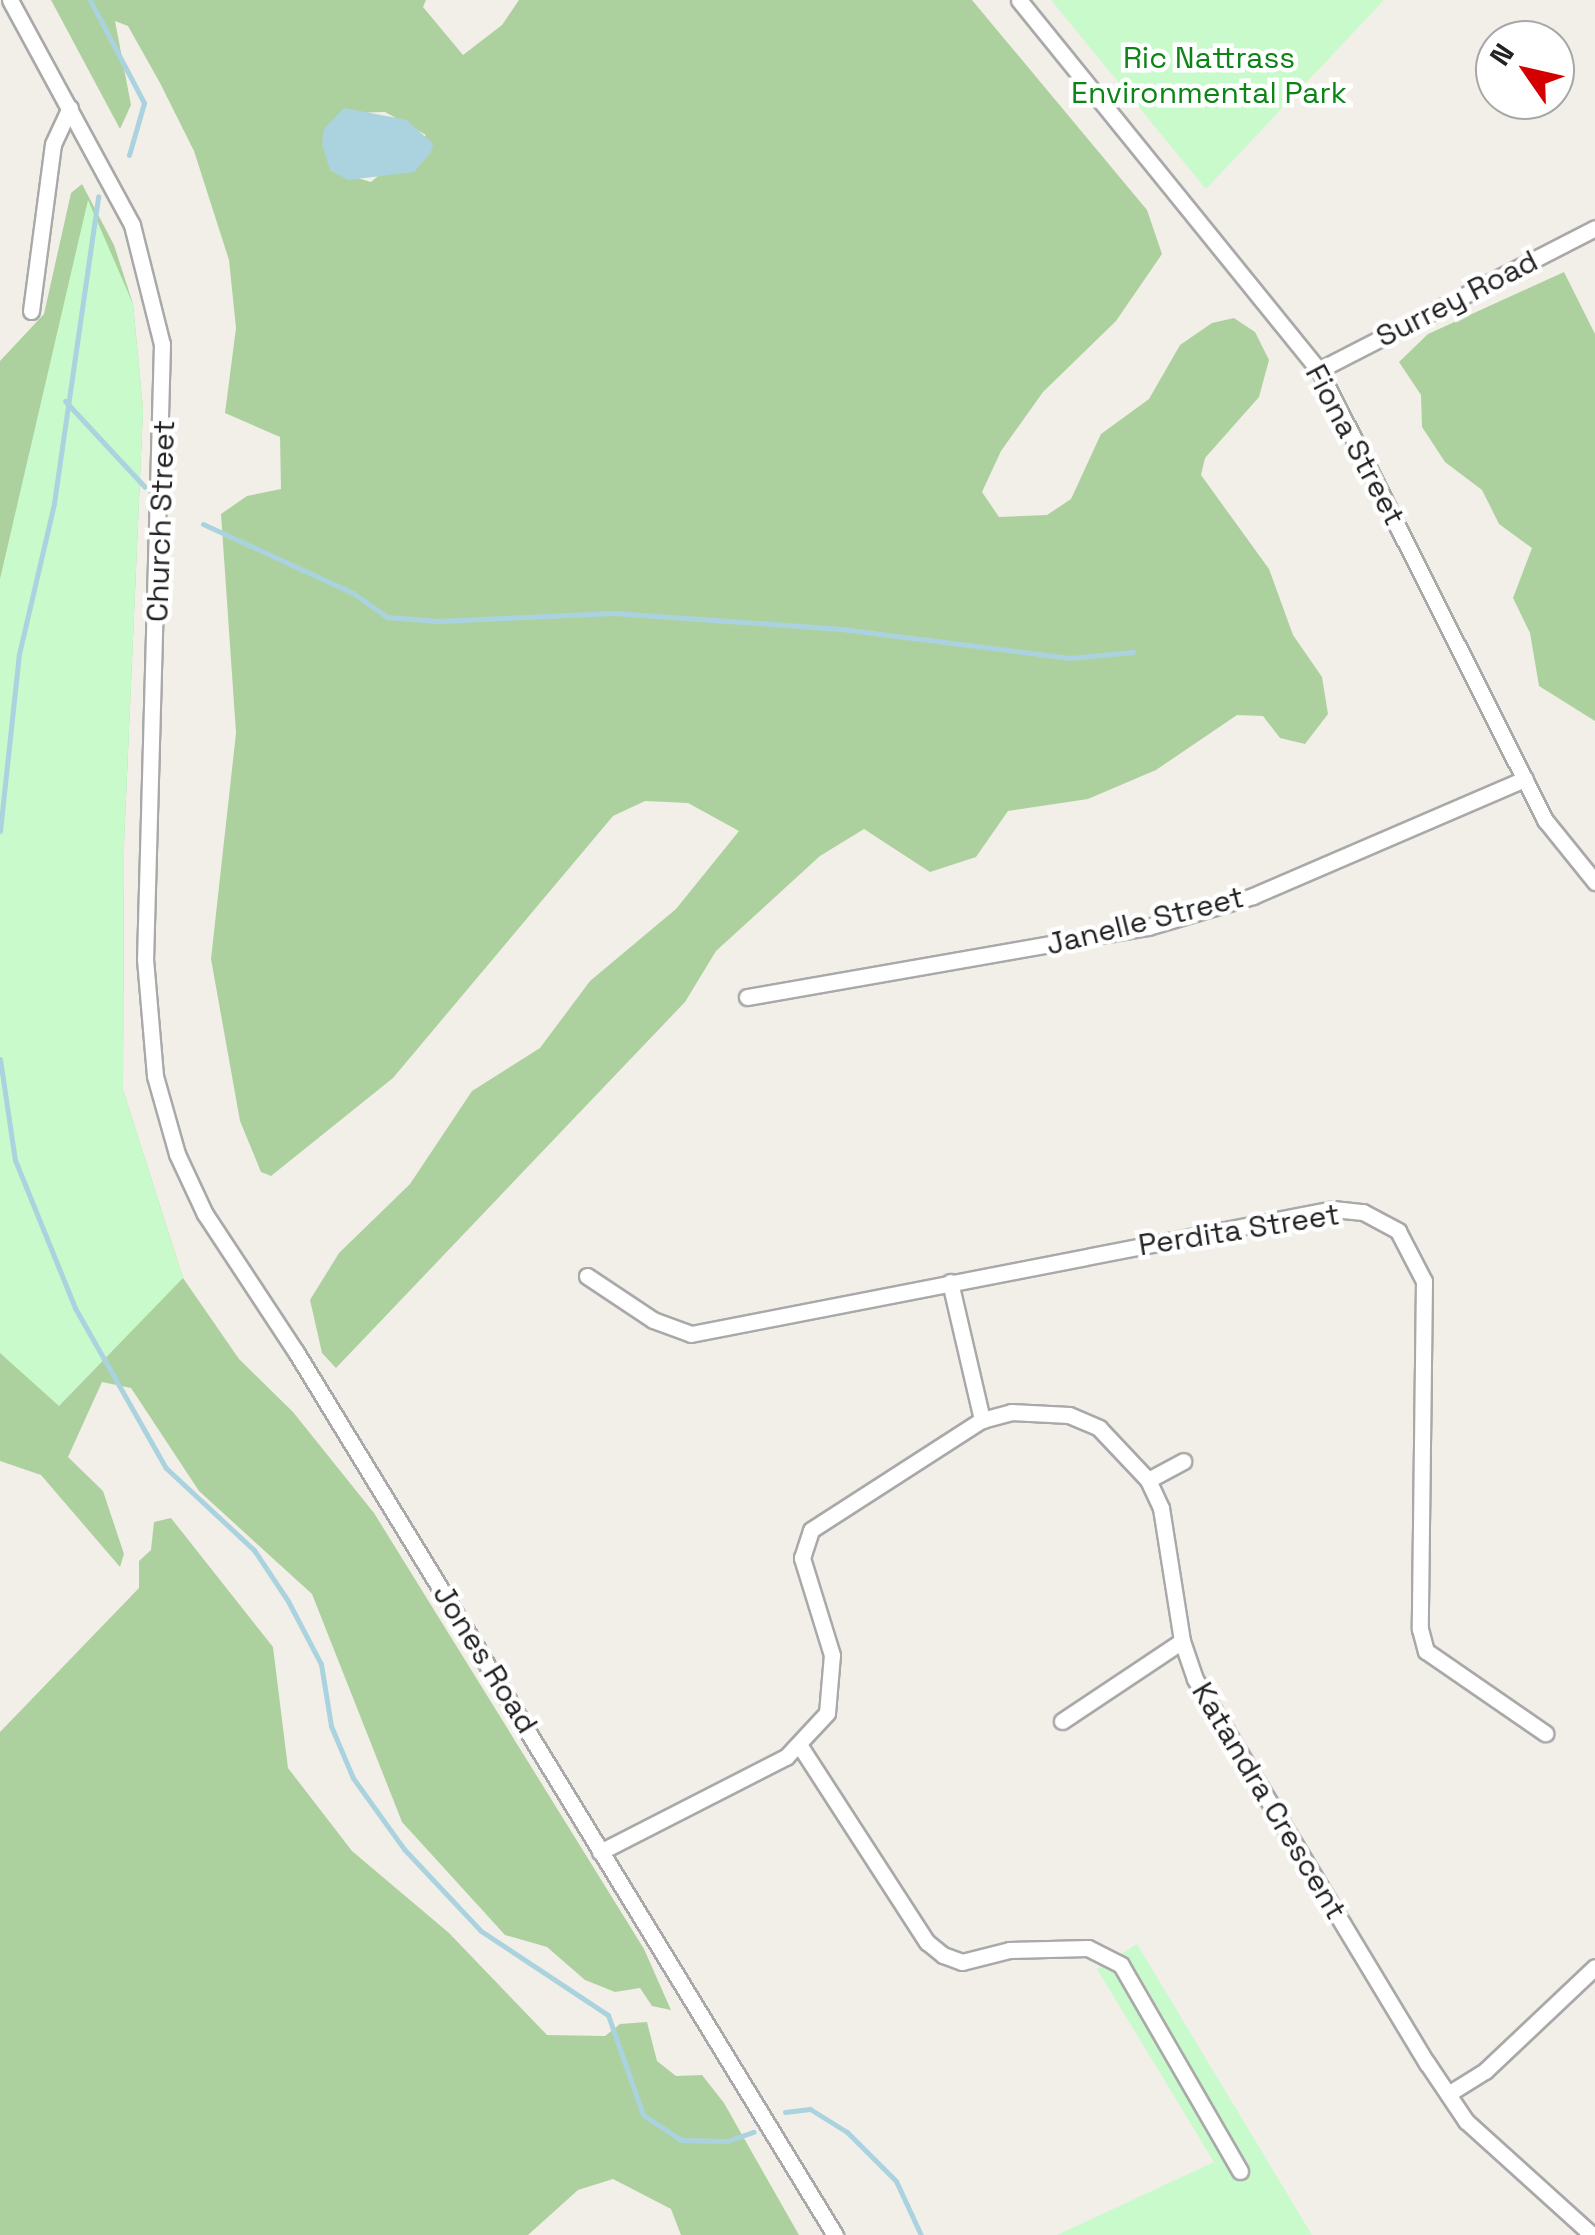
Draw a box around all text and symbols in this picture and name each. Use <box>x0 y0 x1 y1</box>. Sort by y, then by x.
north arrow <box>1475 20 1575 120</box>
text: N <box>1482 37 1522 72</box>
park label: Ric Nattrass Environmental Park <box>1071 40 1347 110</box>
street label: Surrey Road <box>1370 243 1544 355</box>
street label: Fiona Street <box>1298 358 1412 532</box>
street label: Church Street <box>139 419 183 623</box>
street label: Janelle Street <box>1042 879 1248 963</box>
street label: Perdita Street <box>1136 1196 1342 1264</box>
street label: Jones Road <box>425 1578 545 1740</box>
street label: Katandra Crescent <box>1184 1676 1354 1926</box>

